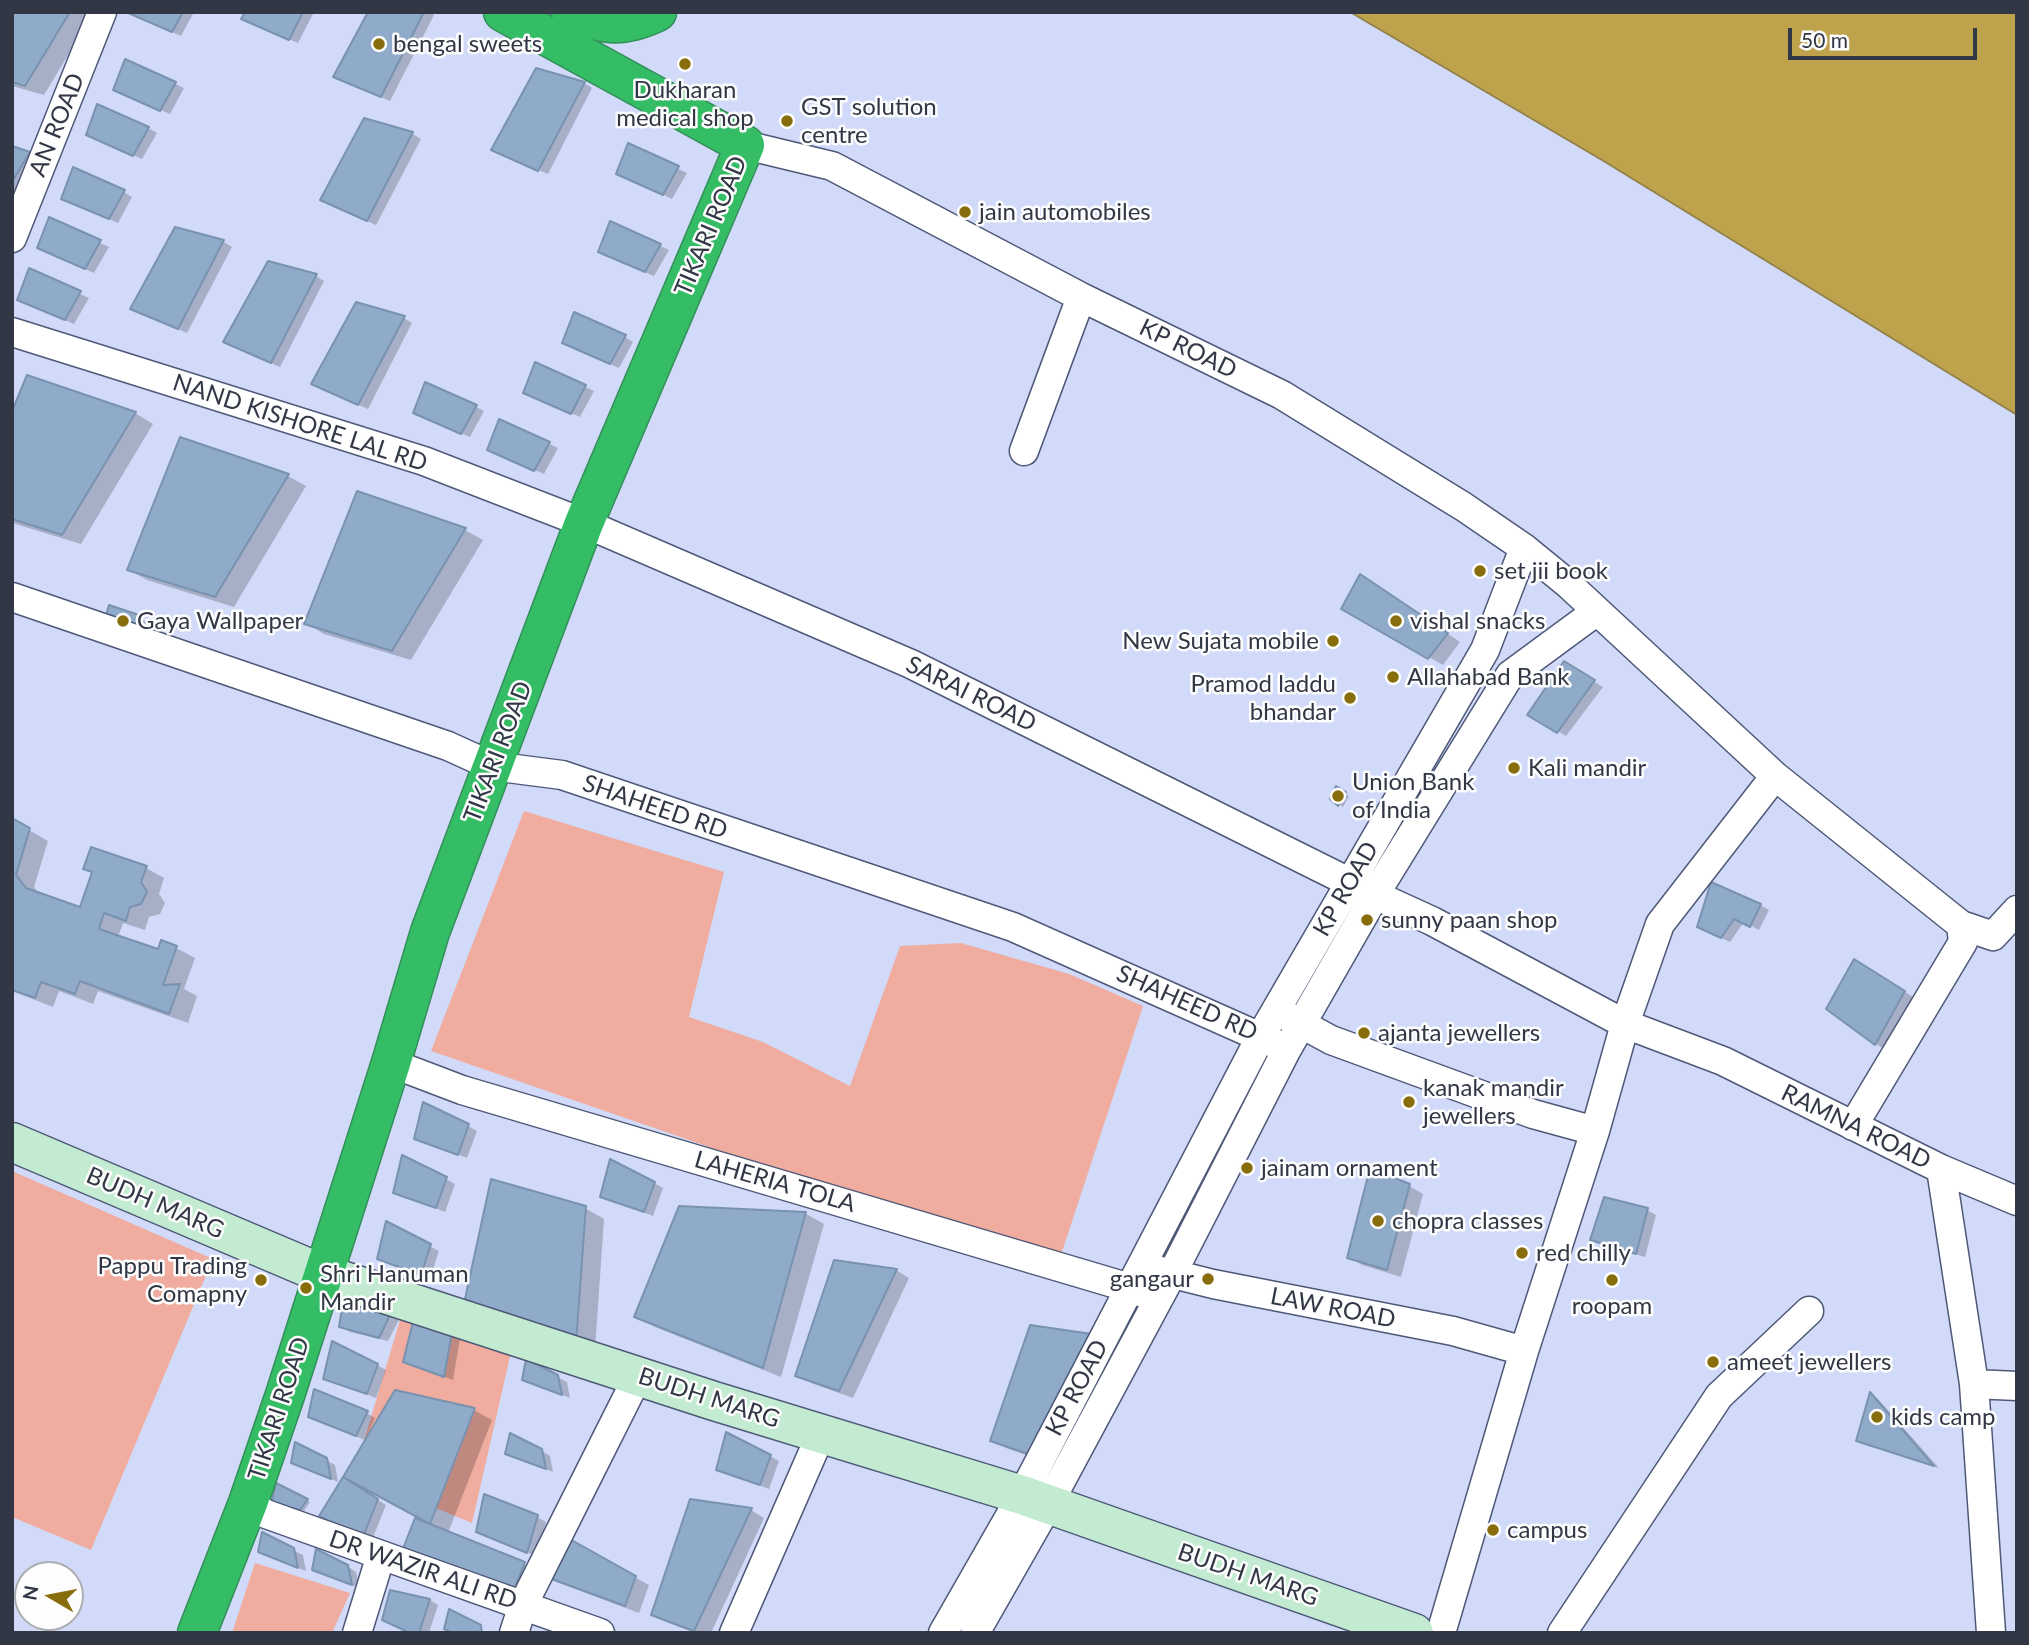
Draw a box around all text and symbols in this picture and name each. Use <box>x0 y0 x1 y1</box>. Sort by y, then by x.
scale bar <box>1791 14 1980 58</box>
text: 50 m <box>1801 27 1848 52</box>
place label: bengal sweets <box>393 30 542 58</box>
marker: bengal sweets <box>371 36 387 52</box>
marker: Dukharan medical shop <box>677 56 693 72</box>
street label: AN ROAD <box>23 69 91 181</box>
place label: Dukharan medical shop <box>616 76 754 132</box>
place label: GST solution centre <box>801 93 937 149</box>
marker: GST solution centre <box>779 113 795 129</box>
street label: TIKARI ROAD <box>669 152 753 300</box>
place label: jain automobiles <box>979 198 1151 226</box>
marker: jain automobiles <box>957 204 973 220</box>
street label: KP ROAD <box>1135 313 1241 385</box>
street label: NAND KISHORE LAL RD <box>169 368 431 478</box>
place label: set jii book <box>1494 557 1608 585</box>
marker: set jii book <box>1472 563 1488 579</box>
place label: Gaya Wallpaper <box>137 607 303 635</box>
place label: vishal snacks <box>1410 607 1545 635</box>
marker: Gaya Wallpaper <box>115 613 131 629</box>
marker: vishal snacks <box>1388 613 1404 629</box>
place label: New Sujata mobile <box>1122 627 1319 655</box>
marker: New Sujata mobile <box>1325 633 1341 649</box>
street label: SARAI ROAD <box>901 650 1041 738</box>
place label: Allahabad Bank <box>1407 663 1570 691</box>
marker: Allahabad Bank <box>1385 669 1401 685</box>
place label: Pramod laddu bhandar <box>1191 670 1336 726</box>
street label: TIKARI ROAD <box>458 677 538 827</box>
marker: Pramod laddu bhandar <box>1342 690 1358 706</box>
place label: Kali mandir <box>1528 754 1646 782</box>
marker: Kali mandir <box>1506 760 1522 776</box>
place label: Union Bank of India <box>1352 768 1474 824</box>
street label: SHAHEED RD <box>579 769 731 845</box>
marker: Union Bank of India <box>1330 788 1346 804</box>
street label: KP ROAD <box>1307 837 1385 941</box>
place label: sunny paan shop <box>1381 906 1557 934</box>
marker: sunny paan shop <box>1359 912 1375 928</box>
street label: SHAHEED RD <box>1112 959 1262 1047</box>
place label: ajanta jewellers <box>1378 1019 1540 1047</box>
marker: ajanta jewellers <box>1356 1025 1372 1041</box>
place label: kanak mandir jewellers <box>1423 1074 1564 1130</box>
street label: RAMNA ROAD <box>1777 1078 1935 1176</box>
marker: kanak mandir jewellers <box>1401 1094 1417 1110</box>
street label: LAHERIA TOLA <box>691 1145 859 1219</box>
place label: jainam ornament <box>1261 1154 1438 1182</box>
marker: jainam ornament <box>1239 1160 1255 1176</box>
street label: BUDH MARG <box>82 1161 228 1245</box>
place label: chopra classes <box>1392 1207 1543 1235</box>
marker: chopra classes <box>1370 1213 1386 1229</box>
place label: red chilly <box>1536 1239 1631 1267</box>
marker: red chilly <box>1514 1245 1530 1261</box>
place label: Pappu Trading Comapny <box>98 1252 247 1308</box>
place label: Shri Hanuman Mandir <box>320 1260 469 1316</box>
place label: gangaur <box>1110 1265 1194 1293</box>
marker: gangaur <box>1200 1271 1216 1287</box>
marker: Pappu Trading Comapny <box>253 1272 269 1288</box>
marker: roopam <box>1604 1272 1620 1288</box>
marker: Shri Hanuman Mandir <box>298 1280 314 1296</box>
street label: LAW ROAD <box>1268 1282 1398 1334</box>
place label: roopam <box>1572 1292 1652 1320</box>
street label: TIKARI ROAD <box>242 1334 316 1484</box>
street label: KP ROAD <box>1040 1335 1114 1441</box>
place label: ameet jewellers <box>1727 1348 1891 1376</box>
marker: ameet jewellers <box>1705 1354 1721 1370</box>
street label: BUDH MARG <box>635 1362 783 1434</box>
place label: kids camp <box>1891 1403 1996 1431</box>
marker: kids camp <box>1869 1409 1885 1425</box>
place label: campus <box>1507 1516 1587 1544</box>
marker: campus <box>1485 1522 1501 1538</box>
street label: DR WAZIR ALI RD <box>325 1524 521 1616</box>
street label: BUDH MARG <box>1174 1537 1322 1613</box>
north arrow <box>14 1561 84 1631</box>
text: N <box>17 1583 42 1602</box>

